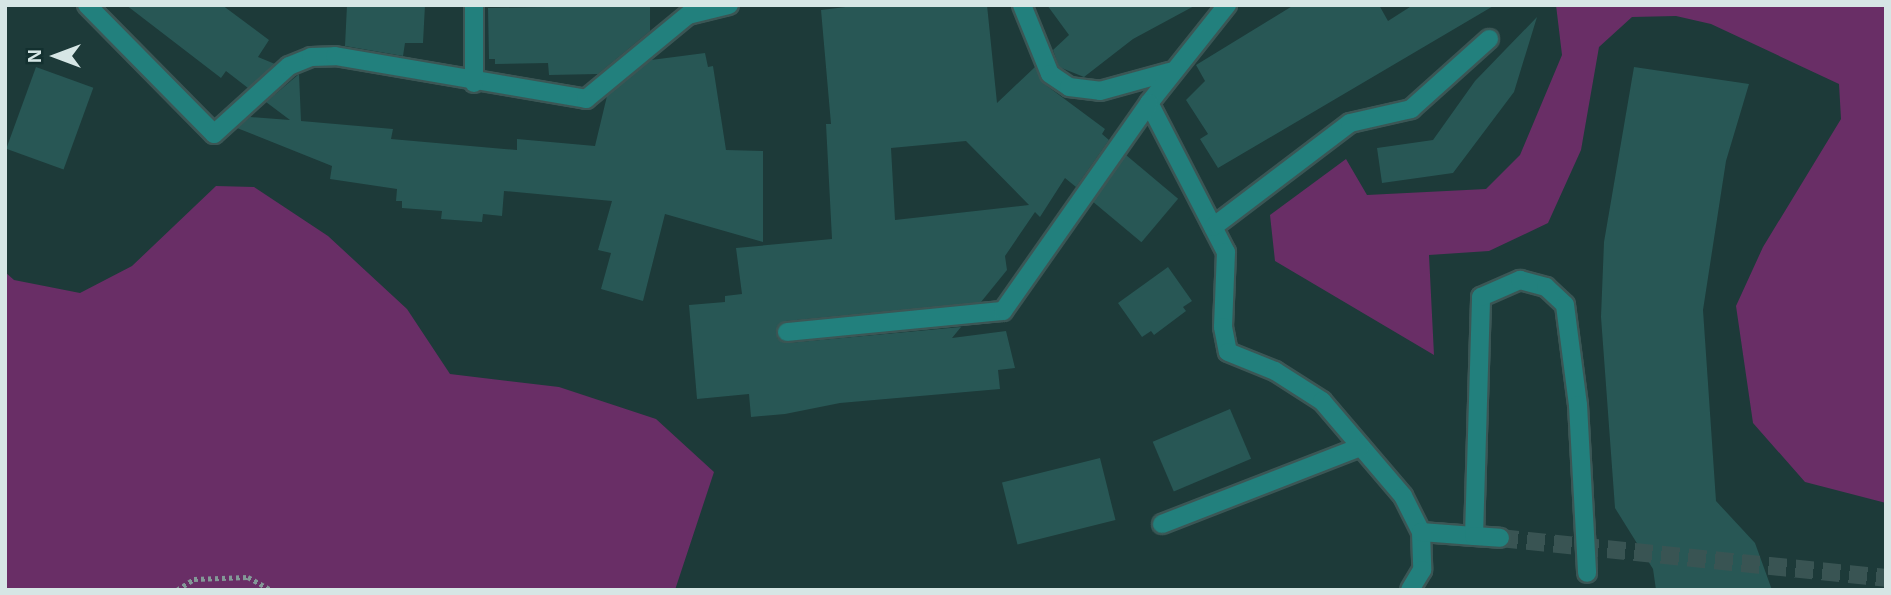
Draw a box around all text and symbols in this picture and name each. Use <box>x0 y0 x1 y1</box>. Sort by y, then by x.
north arrow <box>21 21 91 91</box>
text: N <box>24 49 45 63</box>

